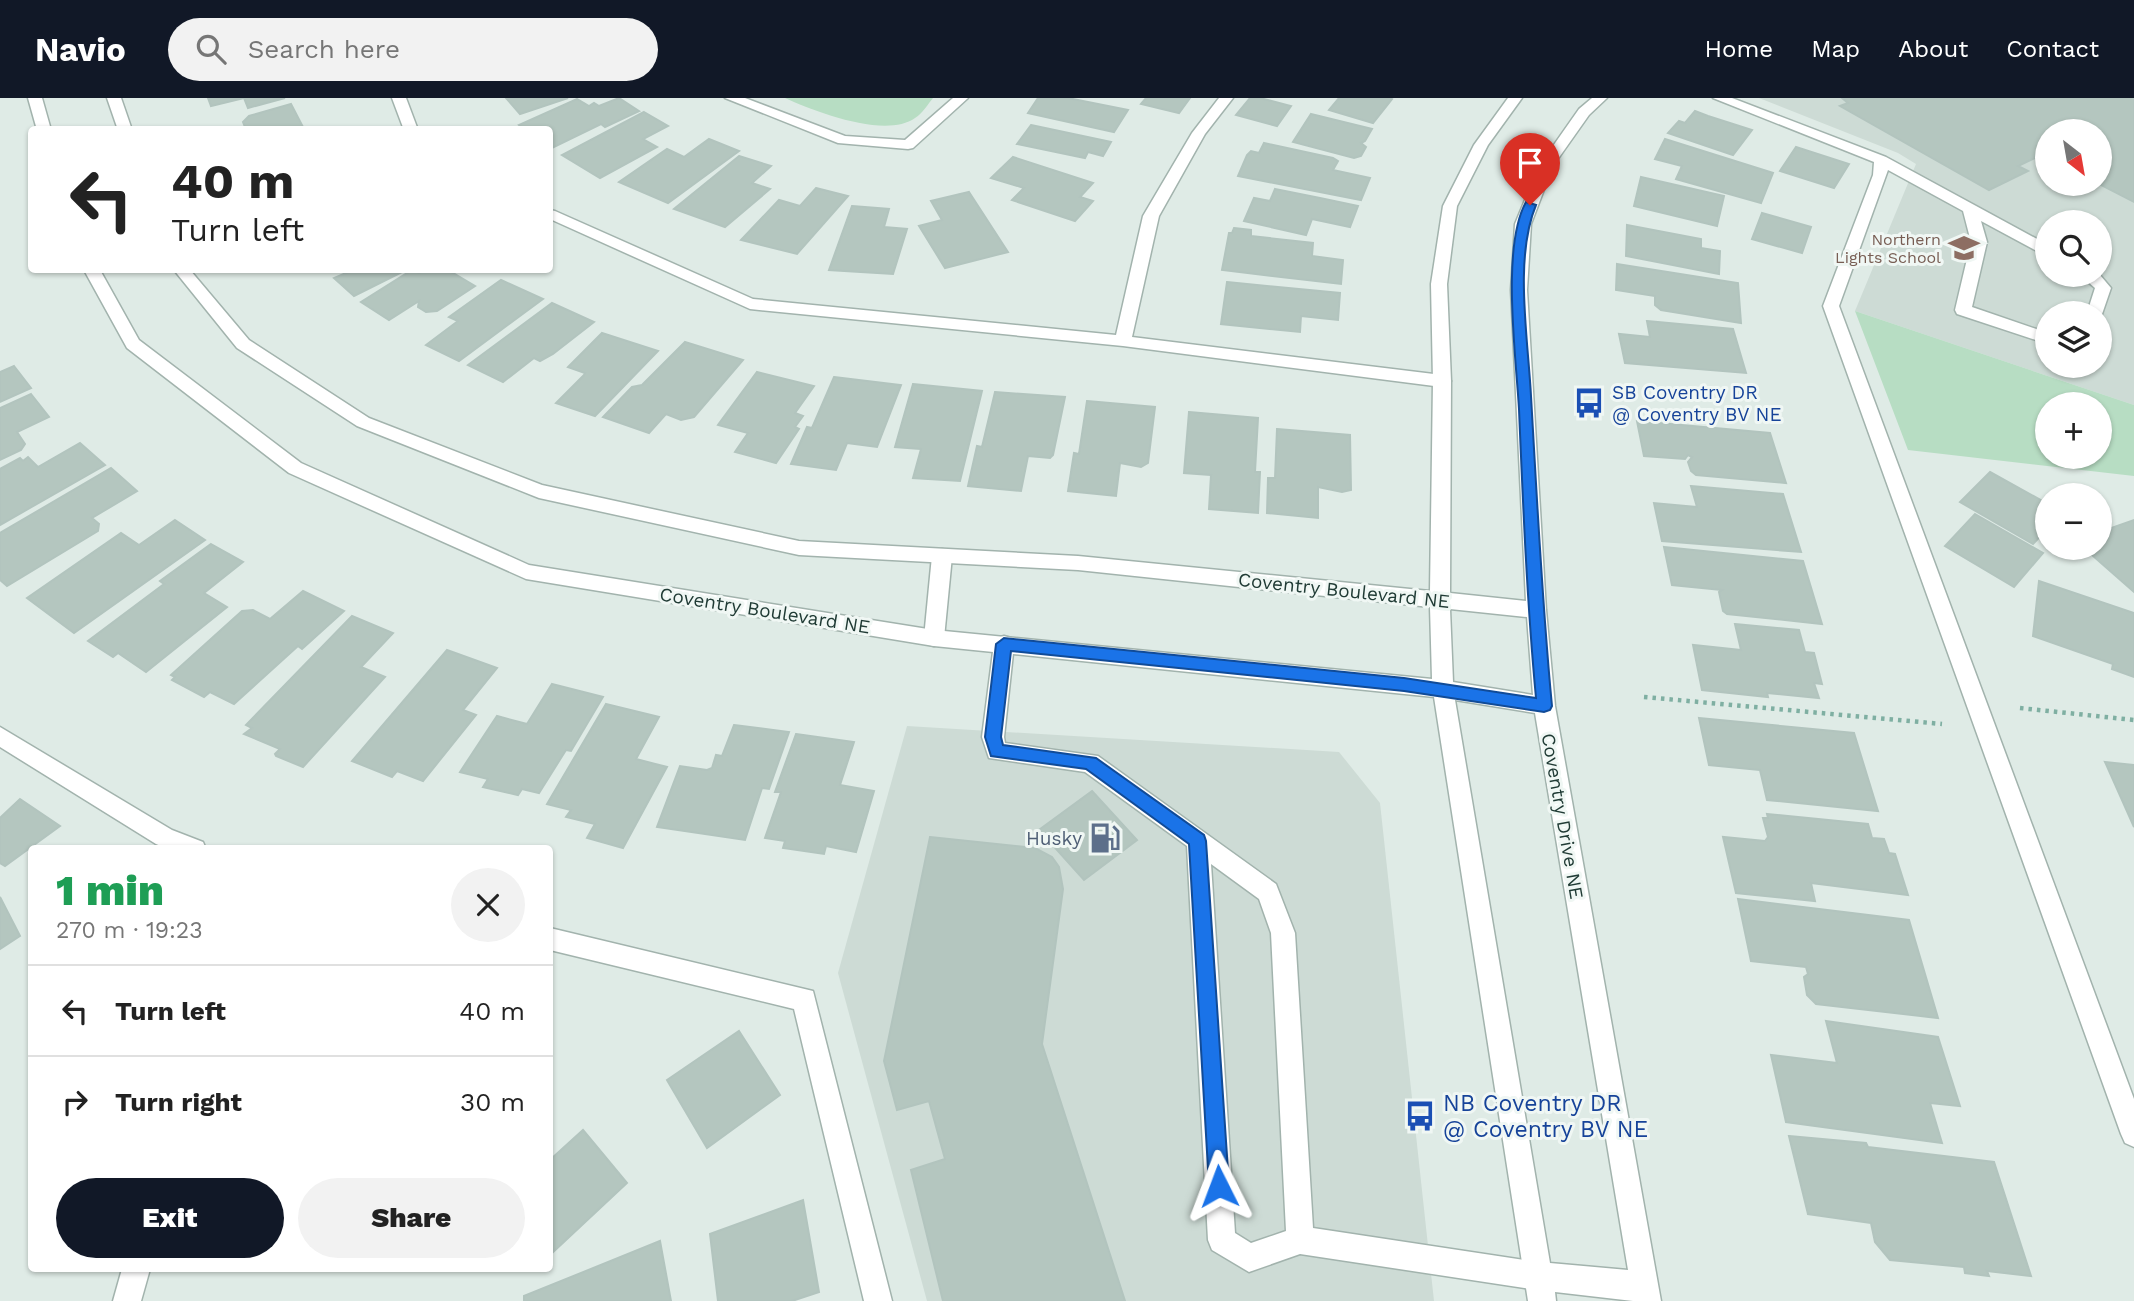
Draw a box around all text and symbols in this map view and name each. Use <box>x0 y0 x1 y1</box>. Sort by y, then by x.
search box <box>168 18 658 81</box>
text: Navio <box>35 30 126 69</box>
icon: search <box>192 30 230 68</box>
text: Search here <box>248 34 400 64</box>
text: Home <box>1705 35 1773 63</box>
text: Map <box>1811 35 1860 63</box>
text: About <box>1898 35 1968 63</box>
text: Contact <box>2006 35 2099 63</box>
north arrow <box>2035 119 2112 196</box>
map controls <box>2035 119 2112 560</box>
pin <box>1500 133 1560 205</box>
icon: arrive <box>1511 144 1549 182</box>
text: 40 m <box>171 152 294 210</box>
icon: left <box>56 154 147 245</box>
button: search <box>2035 210 2112 287</box>
text: Turn left <box>171 211 304 249</box>
place label: Northern Lights School <box>1835 230 1941 267</box>
school or university icon: Northern Lights School <box>1947 231 1981 265</box>
button: layers <box>2035 301 2112 378</box>
place label: SB Coventry DR @ Coventry BV NE <box>1612 381 1782 426</box>
bus stop icon: SB Coventry DR @ Coventry BV NE <box>1572 386 1606 420</box>
button: + <box>2035 392 2112 469</box>
button: − <box>2035 483 2112 560</box>
street label: Coventry Boulevard NE <box>1237 568 1451 613</box>
street label: Coventry Boulevard NE <box>658 582 872 638</box>
street label: Coventry Drive NE <box>1537 731 1588 901</box>
fuel station icon: Husky <box>1088 821 1122 855</box>
place label: Husky <box>1026 827 1082 850</box>
text: 1 min <box>56 866 164 915</box>
button: close <box>451 868 525 942</box>
text: 270 m · 19:23 <box>56 917 203 944</box>
icon: left <box>56 992 94 1030</box>
text: Turn left <box>115 996 226 1026</box>
text: 40 m <box>459 996 525 1026</box>
icon: right <box>56 1083 94 1121</box>
text: Turn right <box>115 1087 242 1117</box>
text: 30 m <box>460 1087 525 1117</box>
place label: NB Coventry DR @ Coventry BV NE <box>1443 1090 1648 1143</box>
bus stop icon: NB Coventry DR @ Coventry BV NE <box>1403 1099 1437 1133</box>
position arrow <box>1182 1149 1256 1223</box>
button: Exit <box>56 1178 284 1258</box>
button: Share <box>298 1178 525 1258</box>

